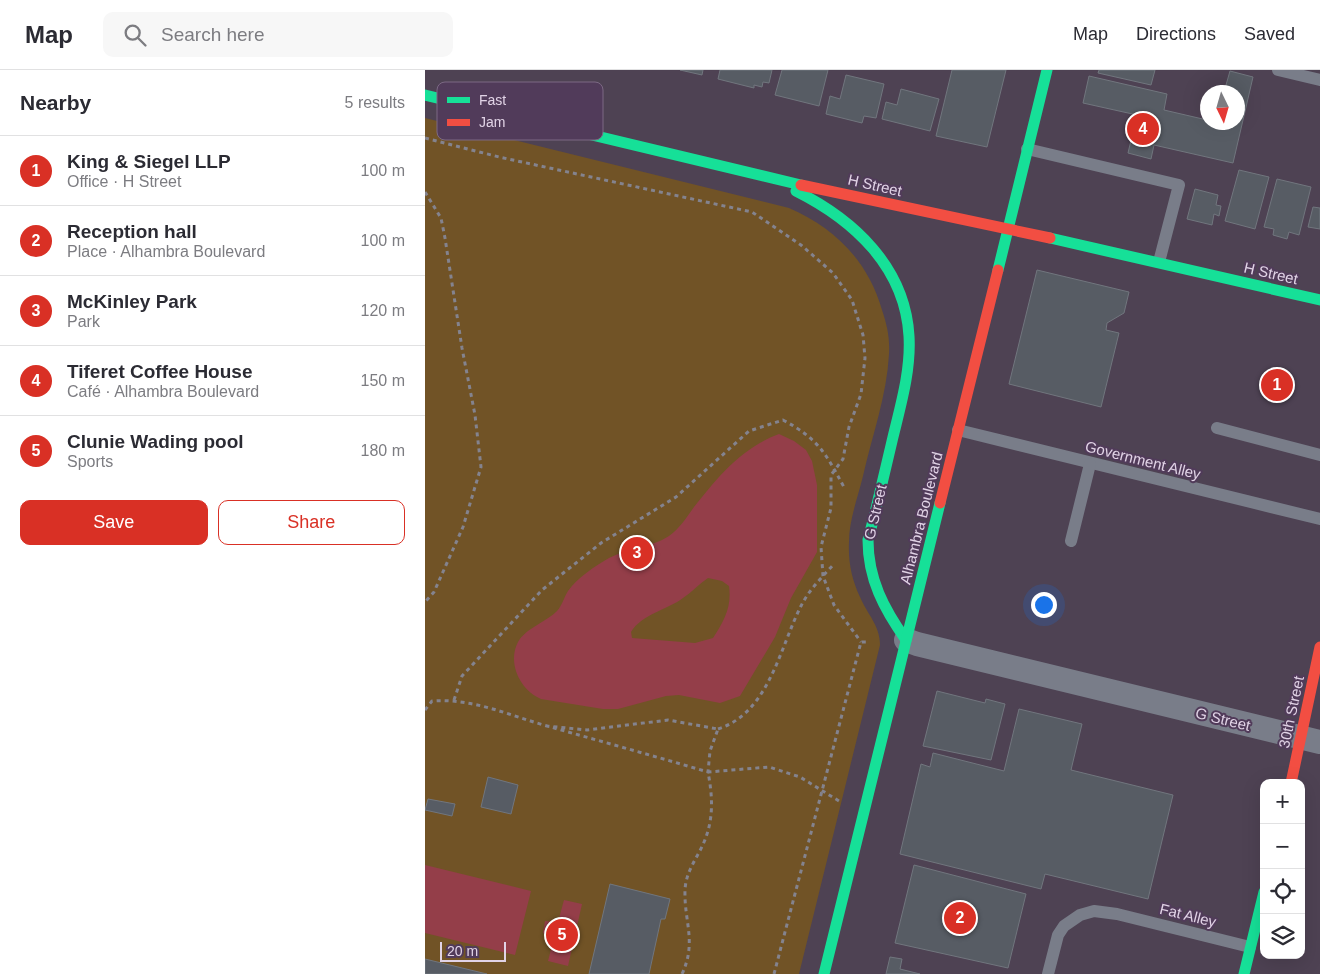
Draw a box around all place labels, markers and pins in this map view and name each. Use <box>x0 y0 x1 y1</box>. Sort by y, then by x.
pin: 4 <box>1127 110 1159 148</box>
pin: 1 <box>1261 366 1293 404</box>
pin: 3 <box>621 534 653 572</box>
pin: 2 <box>944 899 976 937</box>
pin: 5 <box>546 916 578 954</box>

